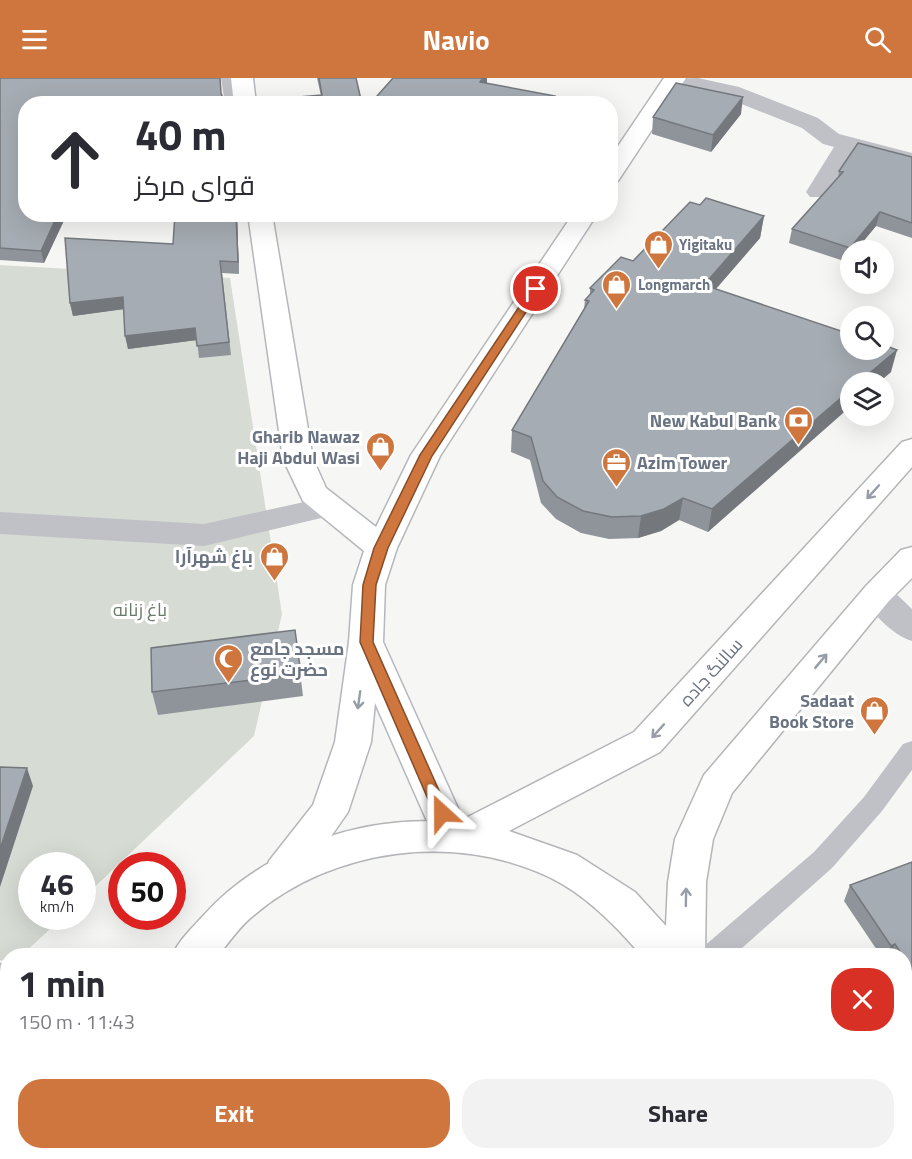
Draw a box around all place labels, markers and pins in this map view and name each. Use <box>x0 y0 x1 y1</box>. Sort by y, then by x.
shop icon: Yigitaku <box>642 228 674 270</box>
place label: Yigitaku <box>679 233 732 256</box>
pin <box>510 263 561 314</box>
shop icon: Longmarch <box>601 268 633 310</box>
place label: Longmarch <box>638 273 710 296</box>
bank icon: New Kabul Bank <box>782 404 814 446</box>
place label: New Kabul Bank <box>650 407 778 434</box>
place label: Gharib Nawaz Haji Abdul Wasi <box>237 423 360 471</box>
shop icon: Gharib Nawaz Haji Abdul Wasi <box>365 430 397 472</box>
office icon: Azim Tower <box>600 446 632 488</box>
place label: Azim Tower <box>637 449 728 476</box>
shop icon: باغ شهرآرا <box>258 540 290 582</box>
place label: باغ شهرآرا <box>175 543 253 570</box>
place label: مسجد جامع حضرت نوع <box>250 635 344 683</box>
mosque icon: مسجد جامع حضرت نوع <box>213 642 245 684</box>
place label: Sadaat Book Store <box>769 687 854 735</box>
shop icon: Sadaat Book Store <box>859 694 891 736</box>

